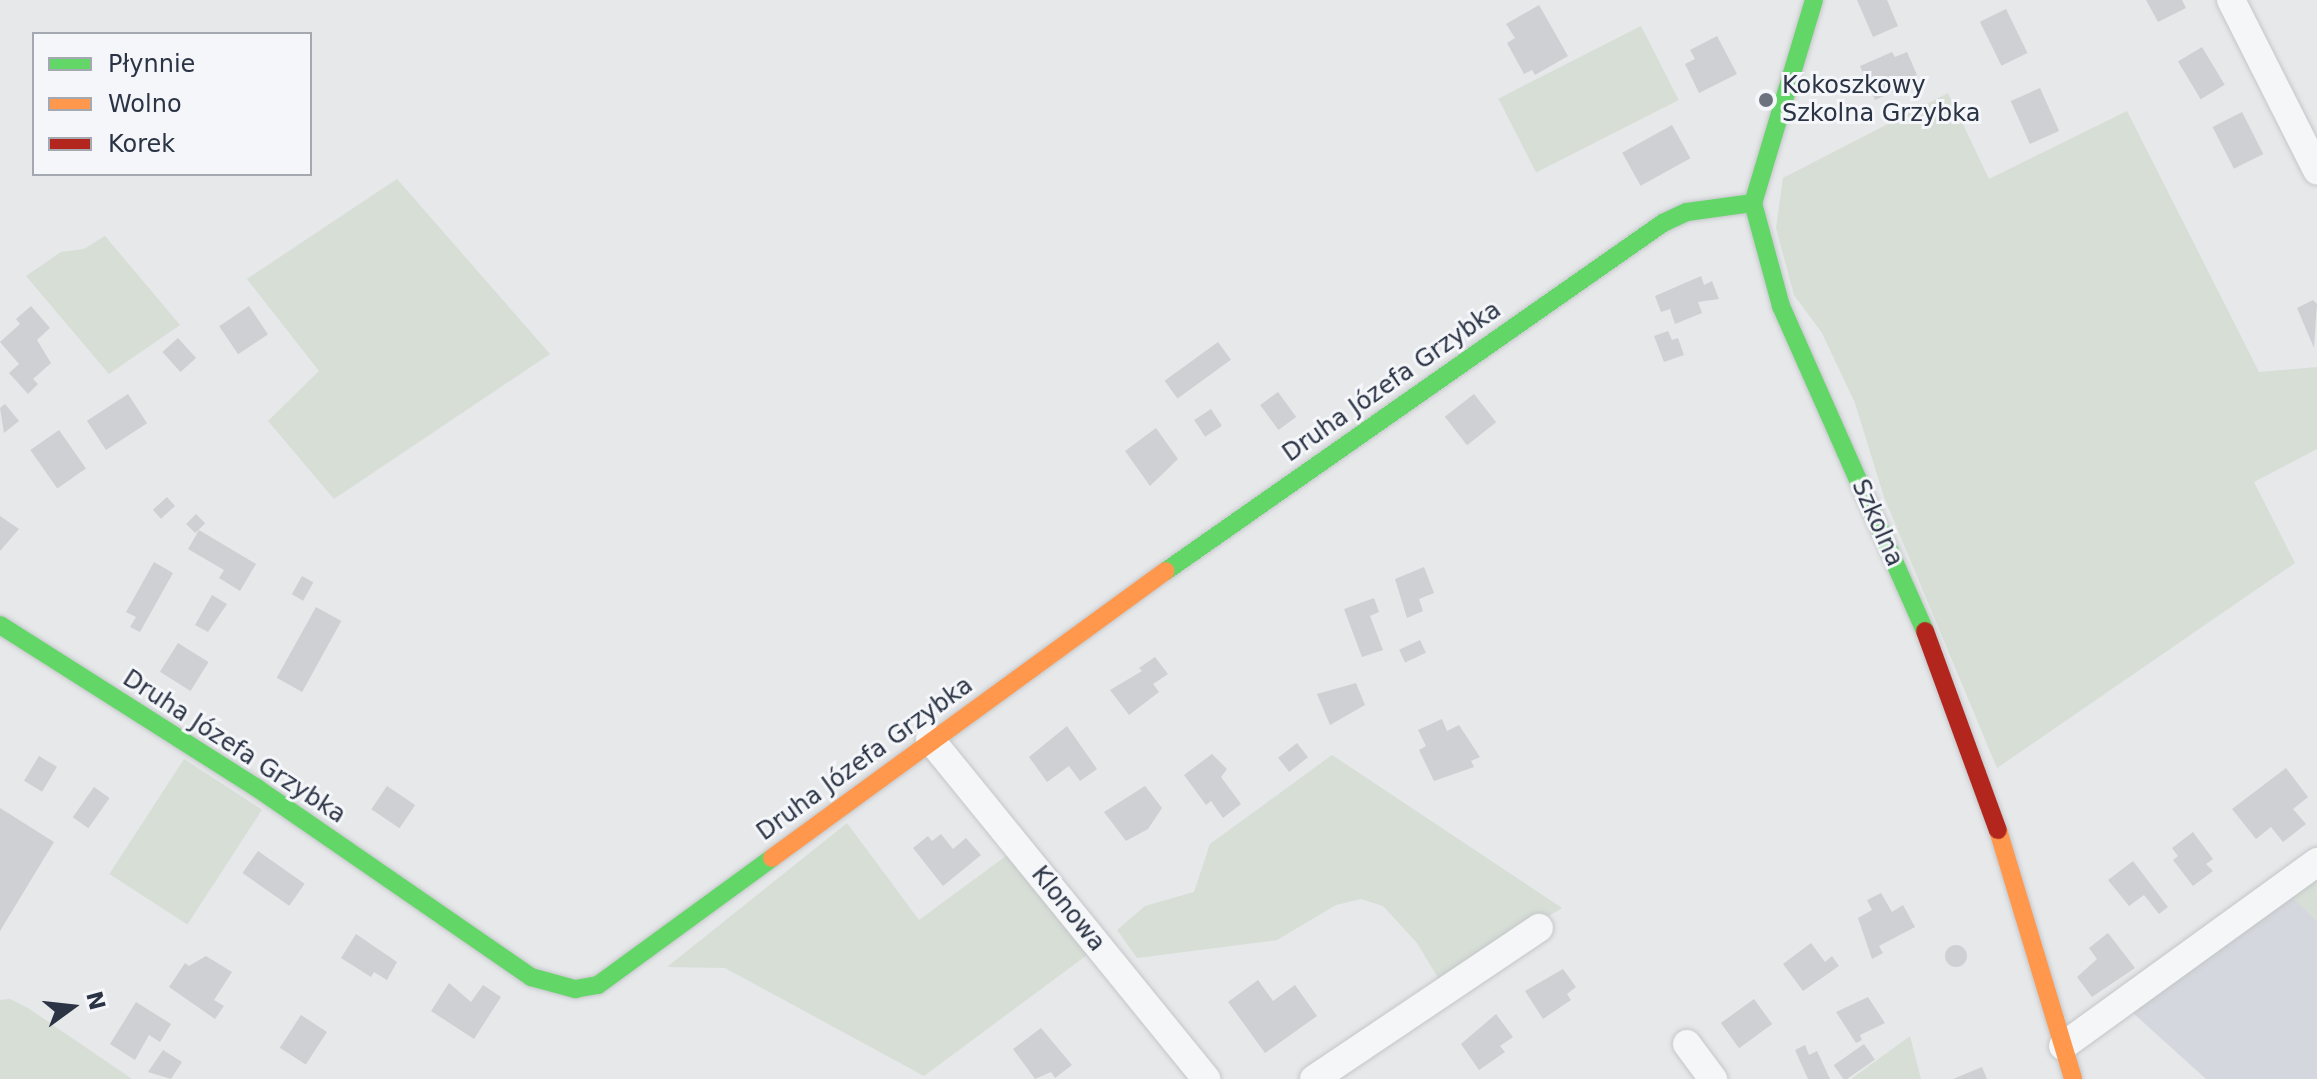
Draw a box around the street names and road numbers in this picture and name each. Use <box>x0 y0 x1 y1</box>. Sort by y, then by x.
street label: Druha Józefa Grzybka <box>1277 296 1507 468</box>
street label: Szkolna <box>1845 475 1909 571</box>
street label: Druha Józefa Grzybka <box>117 664 351 830</box>
street label: Druha Józefa Grzybka <box>751 671 979 847</box>
street label: Klonowa <box>1025 861 1111 957</box>

